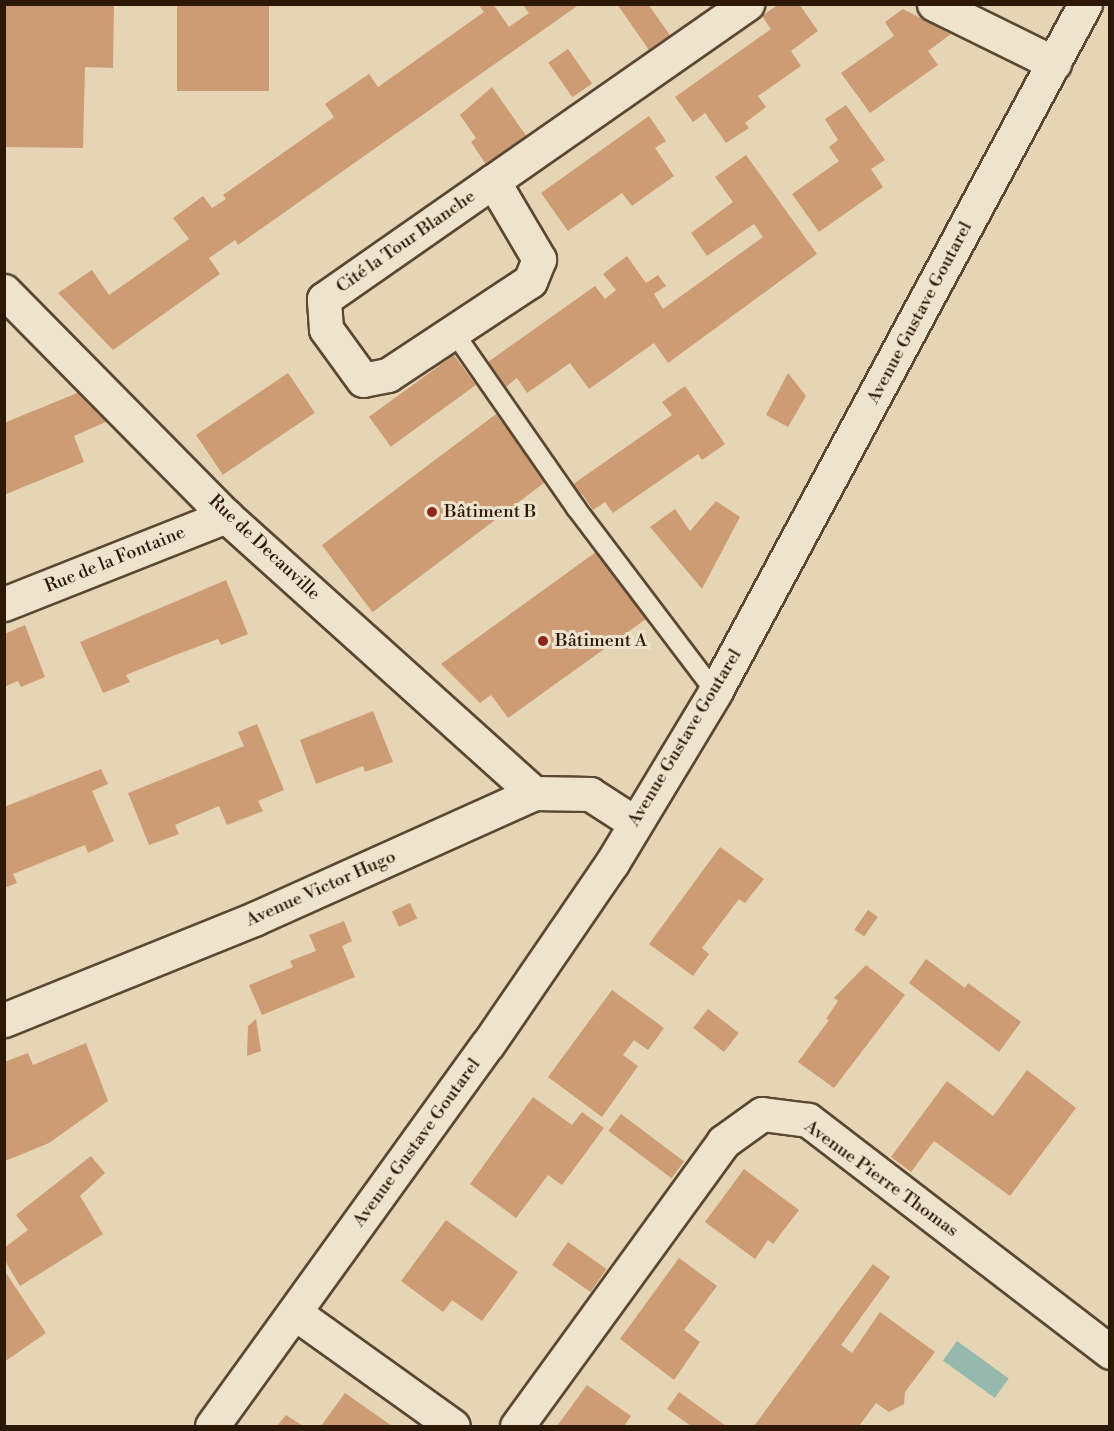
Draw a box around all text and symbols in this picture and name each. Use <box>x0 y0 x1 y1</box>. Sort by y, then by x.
street label: Cité la Tour Blanche <box>332 186 480 298</box>
street label: Avenue Gustave Goutarel <box>863 218 977 408</box>
street label: Rue de Decauville <box>204 491 324 605</box>
place label: Bâtiment B <box>444 501 536 523</box>
marker: Bâtiment B <box>425 505 439 519</box>
street label: Rue de la Fontaine <box>42 522 188 598</box>
place label: Bâtiment A <box>555 630 647 652</box>
marker: Bâtiment A <box>536 634 550 648</box>
street label: Avenue Gustave Goutarel <box>623 645 747 831</box>
street label: Avenue Victor Hugo <box>243 846 399 932</box>
street label: Avenue Gustave Goutarel <box>349 1054 485 1232</box>
street label: Avenue Pierre Thomas <box>800 1116 962 1242</box>

